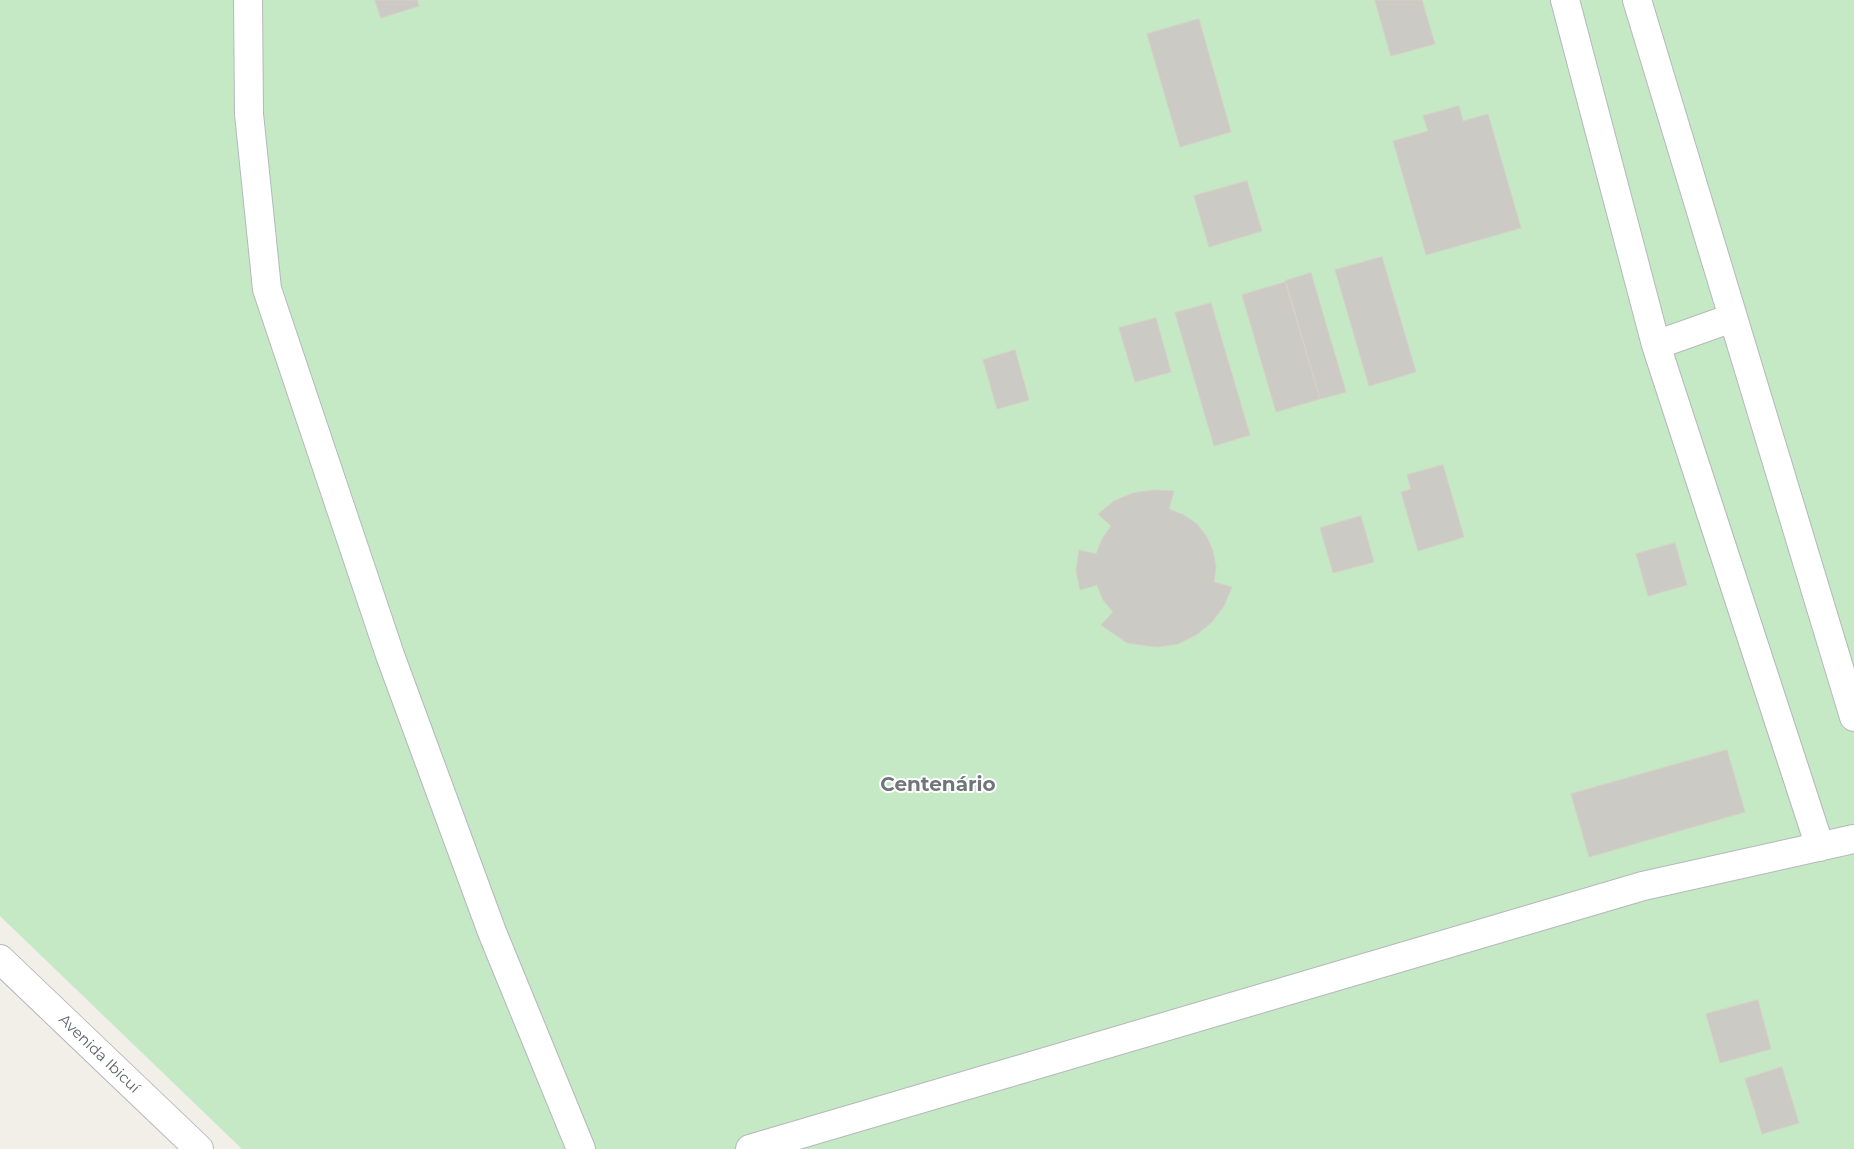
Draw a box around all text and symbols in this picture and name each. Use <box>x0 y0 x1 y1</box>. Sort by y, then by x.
district label: Centenário <box>880 773 996 797</box>
street label: Avenida Ibicuí <box>55 1011 143 1097</box>

